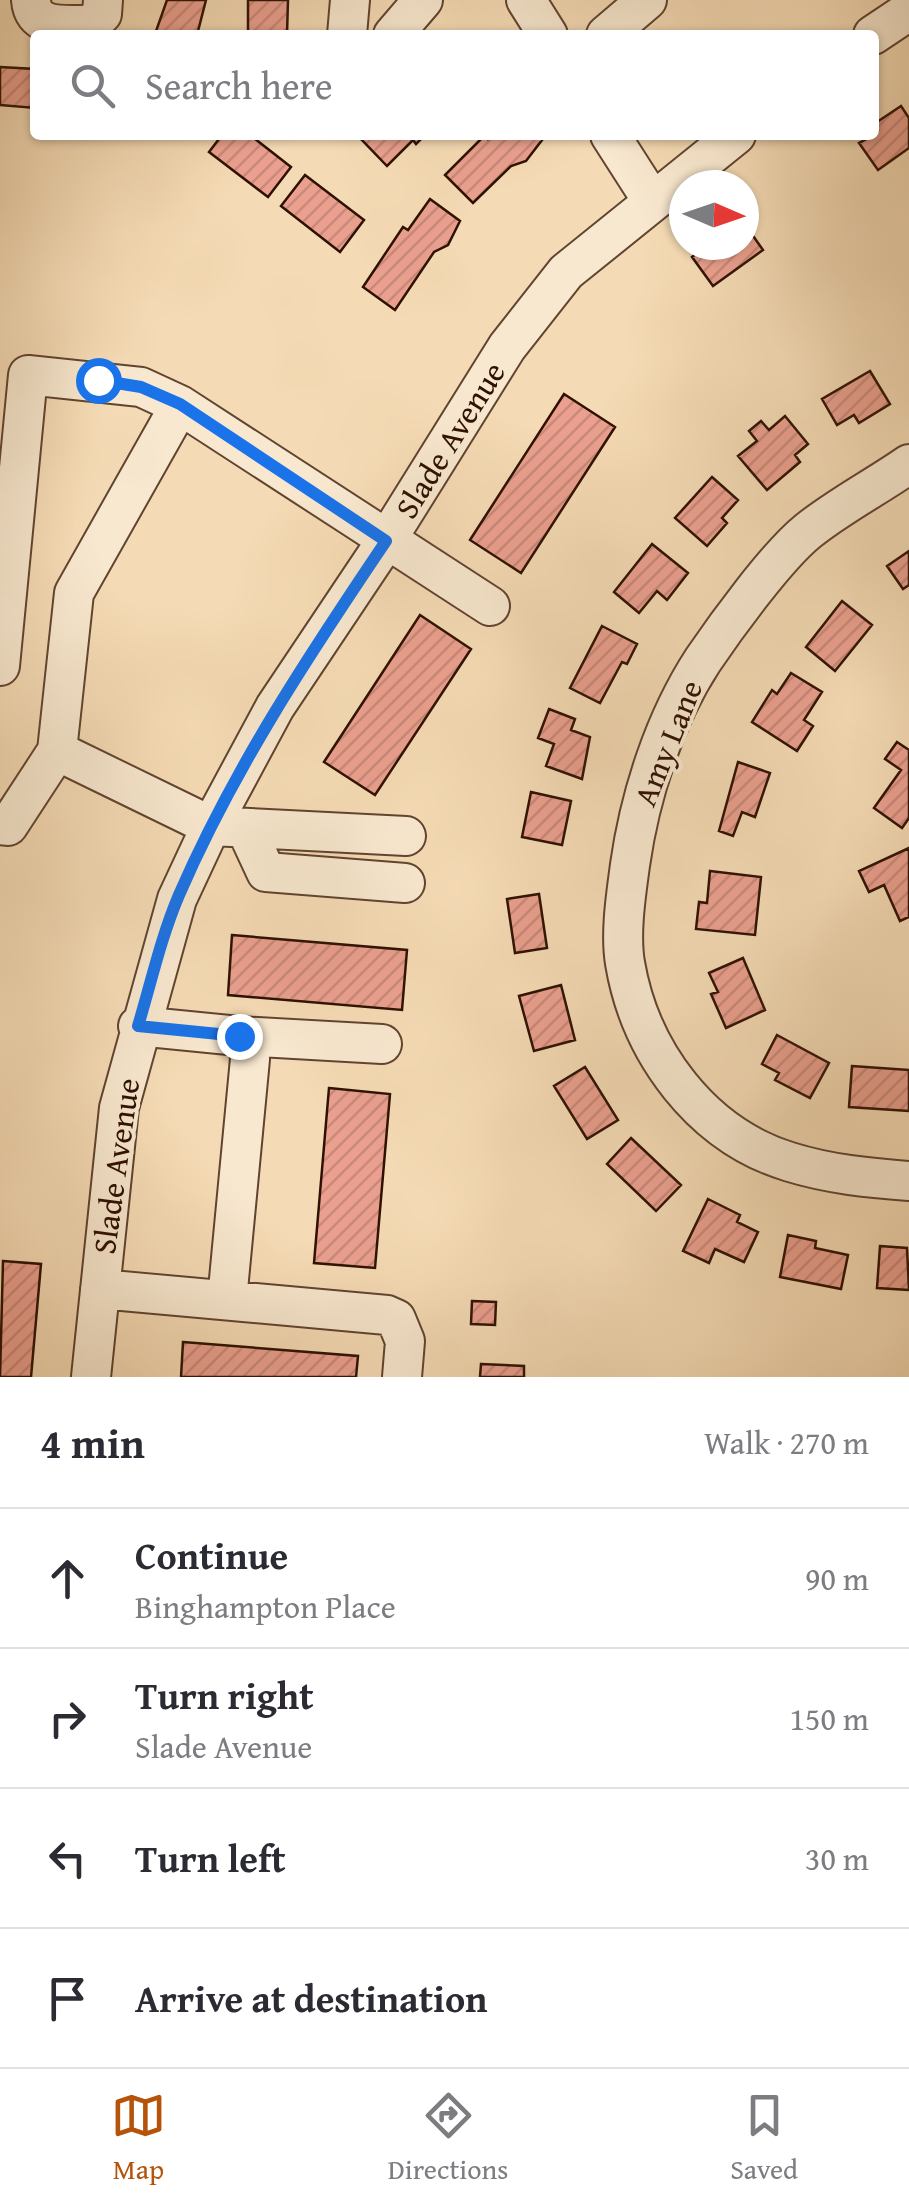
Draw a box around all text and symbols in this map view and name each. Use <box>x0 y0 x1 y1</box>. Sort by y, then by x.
search box <box>30 30 879 140</box>
text: Search here <box>145 57 333 113</box>
icon: search <box>65 58 120 113</box>
north arrow <box>669 170 759 260</box>
street label: Slade Avenue <box>383 352 516 527</box>
route start <box>76 358 122 404</box>
street label: Amy Lane <box>621 673 714 813</box>
route end <box>217 1014 263 1060</box>
street label: Slade Avenue <box>80 1075 151 1257</box>
text: 4 min <box>40 1412 145 1473</box>
text: Walk · 270 m <box>704 1419 869 1466</box>
text: Continue <box>135 1527 288 1583</box>
icon: ahead <box>40 1551 95 1606</box>
text: 90 m <box>805 1555 869 1602</box>
text: Binghampton Place <box>135 1583 396 1630</box>
text: Turn right <box>135 1667 314 1723</box>
icon: right <box>40 1691 95 1746</box>
text: 150 m <box>790 1695 869 1742</box>
text: Slade Avenue <box>135 1723 312 1770</box>
text: Turn left <box>135 1830 286 1886</box>
icon: left <box>40 1831 95 1886</box>
text: 30 m <box>805 1835 869 1882</box>
text: Arrive at destination <box>135 1970 488 2026</box>
icon: arrive <box>40 1971 95 2026</box>
tab: Map <box>111 2088 166 2189</box>
tab: Directions <box>388 2088 508 2189</box>
tab: Saved <box>730 2088 798 2189</box>

